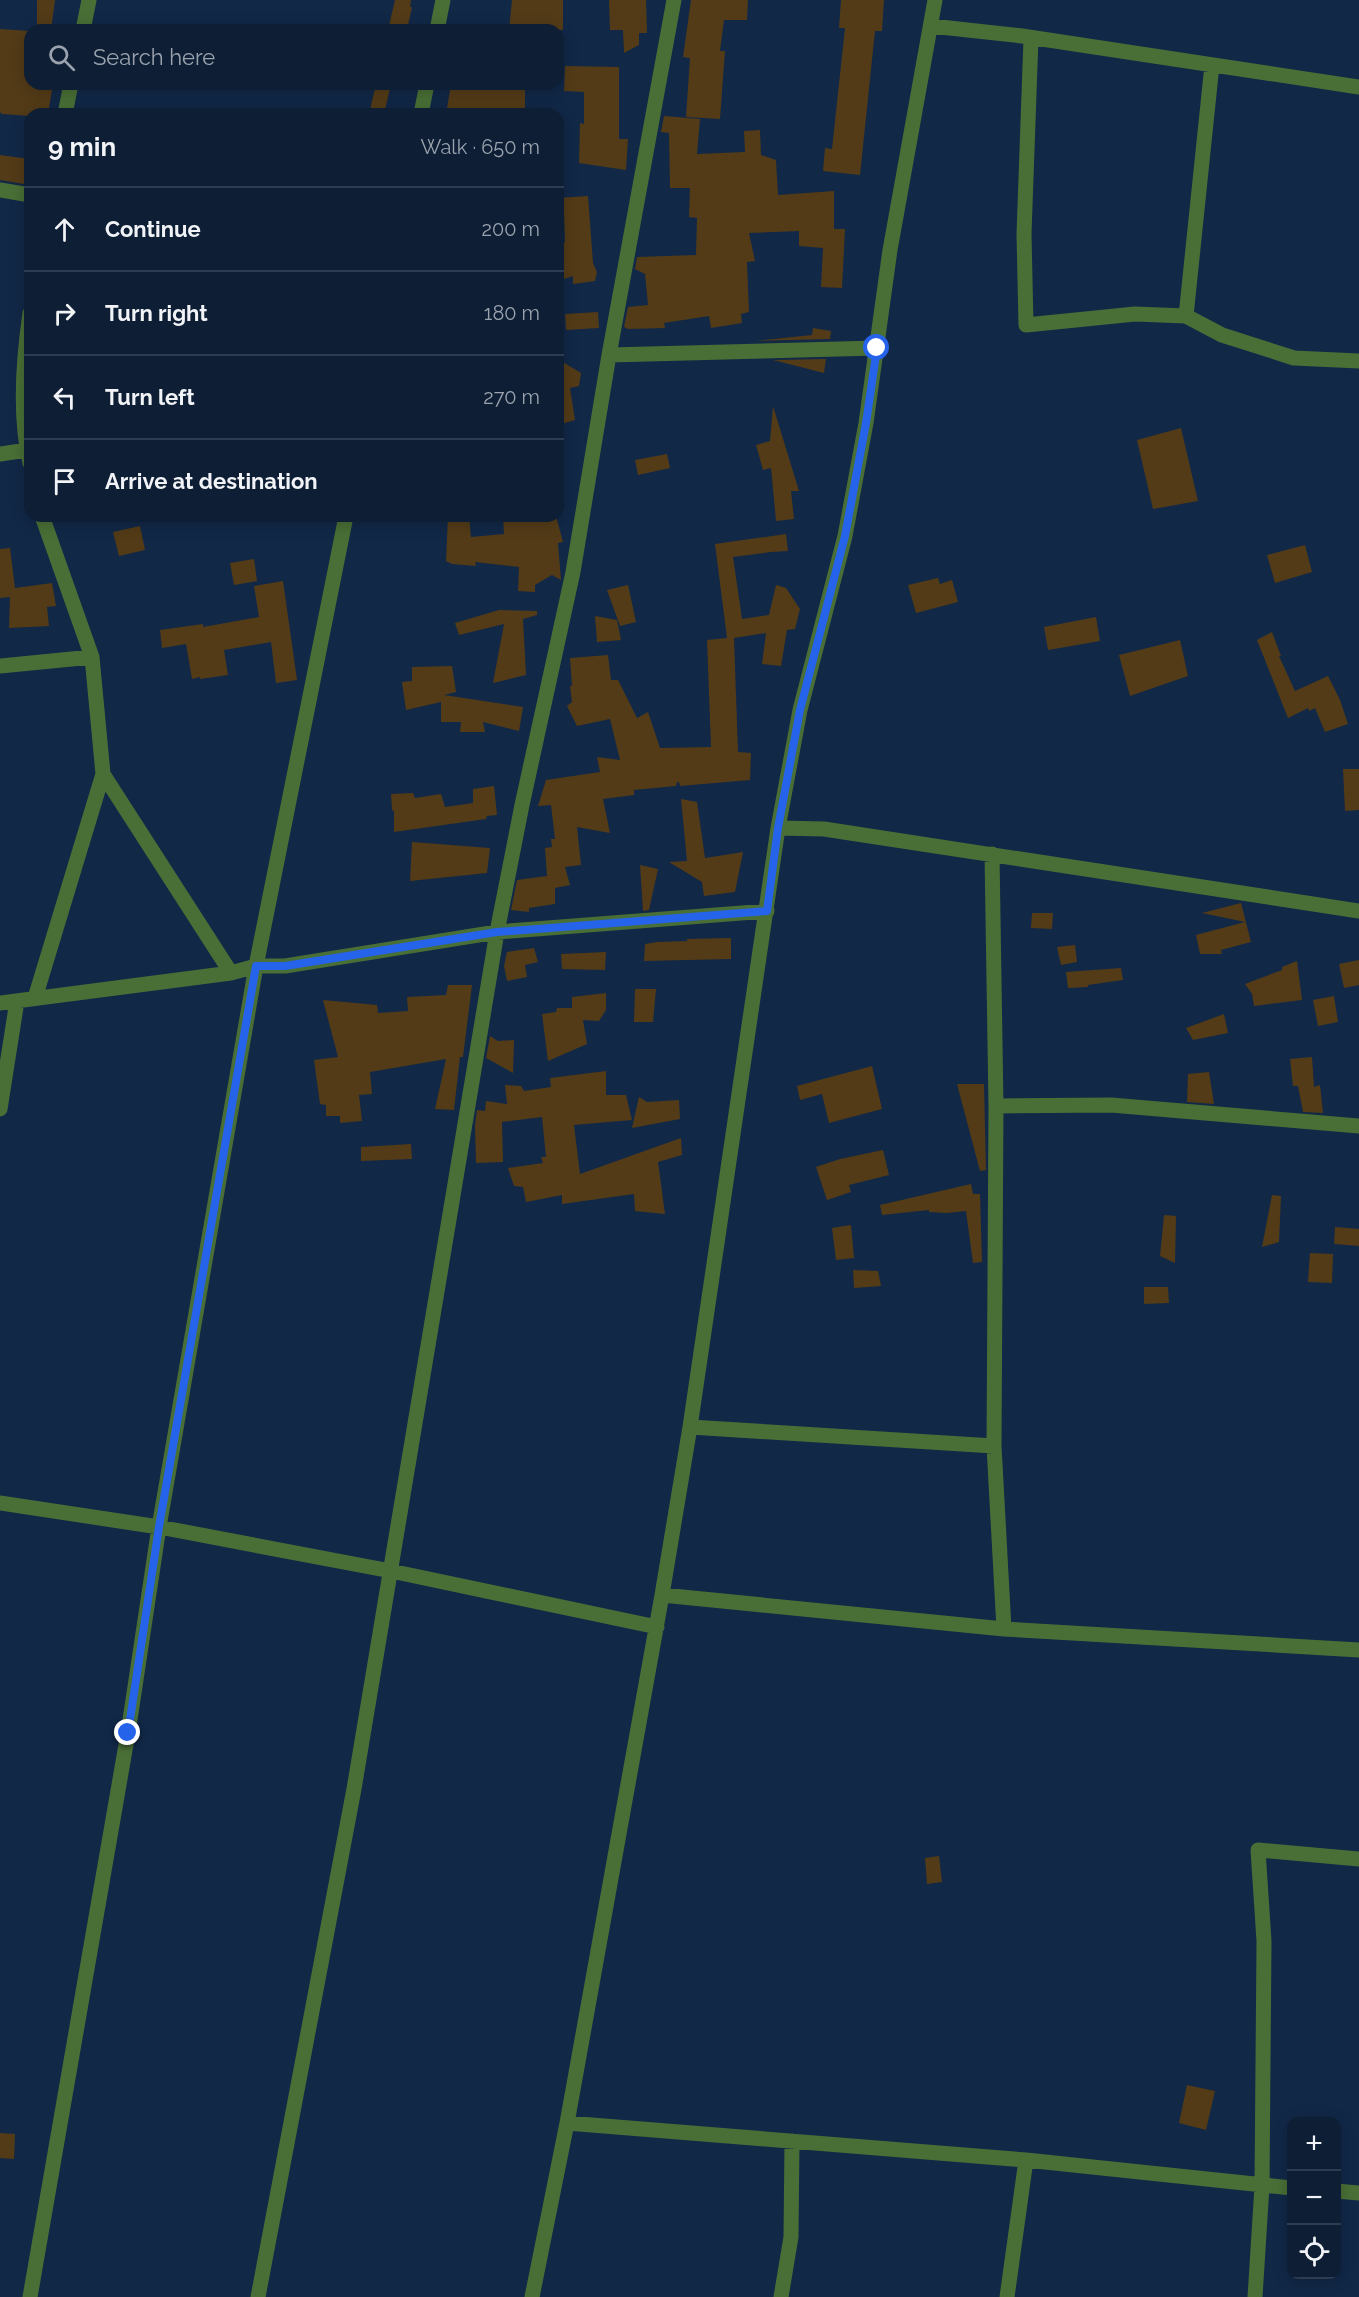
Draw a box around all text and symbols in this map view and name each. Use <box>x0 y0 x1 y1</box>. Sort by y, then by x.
search box <box>24 24 564 90</box>
icon: search <box>45 41 78 74</box>
text: Search here <box>93 44 215 70</box>
text: 9 min <box>48 132 116 162</box>
text: Walk · 650 m <box>421 135 540 159</box>
icon: ahead <box>48 213 81 246</box>
text: Continue <box>105 216 201 242</box>
text: 200 m <box>482 217 540 241</box>
icon: right <box>48 297 81 330</box>
text: Turn right <box>105 300 208 326</box>
text: 180 m <box>484 301 540 325</box>
route start <box>863 334 889 360</box>
icon: left <box>48 381 81 414</box>
text: Turn left <box>105 384 195 410</box>
text: 270 m <box>483 385 540 409</box>
icon: arrive <box>48 465 81 498</box>
text: Arrive at destination <box>105 468 318 494</box>
route end <box>114 1719 140 1745</box>
map controls <box>1287 2117 1341 2279</box>
button: + <box>1287 2117 1341 2171</box>
button: − <box>1287 2171 1341 2225</box>
button: locate <box>1287 2225 1341 2279</box>

